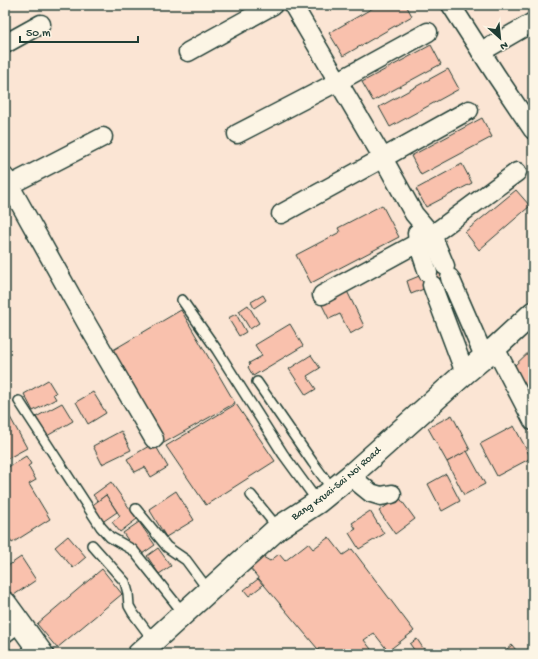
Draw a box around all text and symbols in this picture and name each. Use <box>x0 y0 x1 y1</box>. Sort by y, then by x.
scale bar <box>20 18 138 44</box>
north arrow <box>480 18 520 58</box>
text: 50 m <box>26 27 51 41</box>
text: N <box>498 38 510 52</box>
street label: Bang Kruai-Sai Noi Road <box>289 444 385 524</box>

